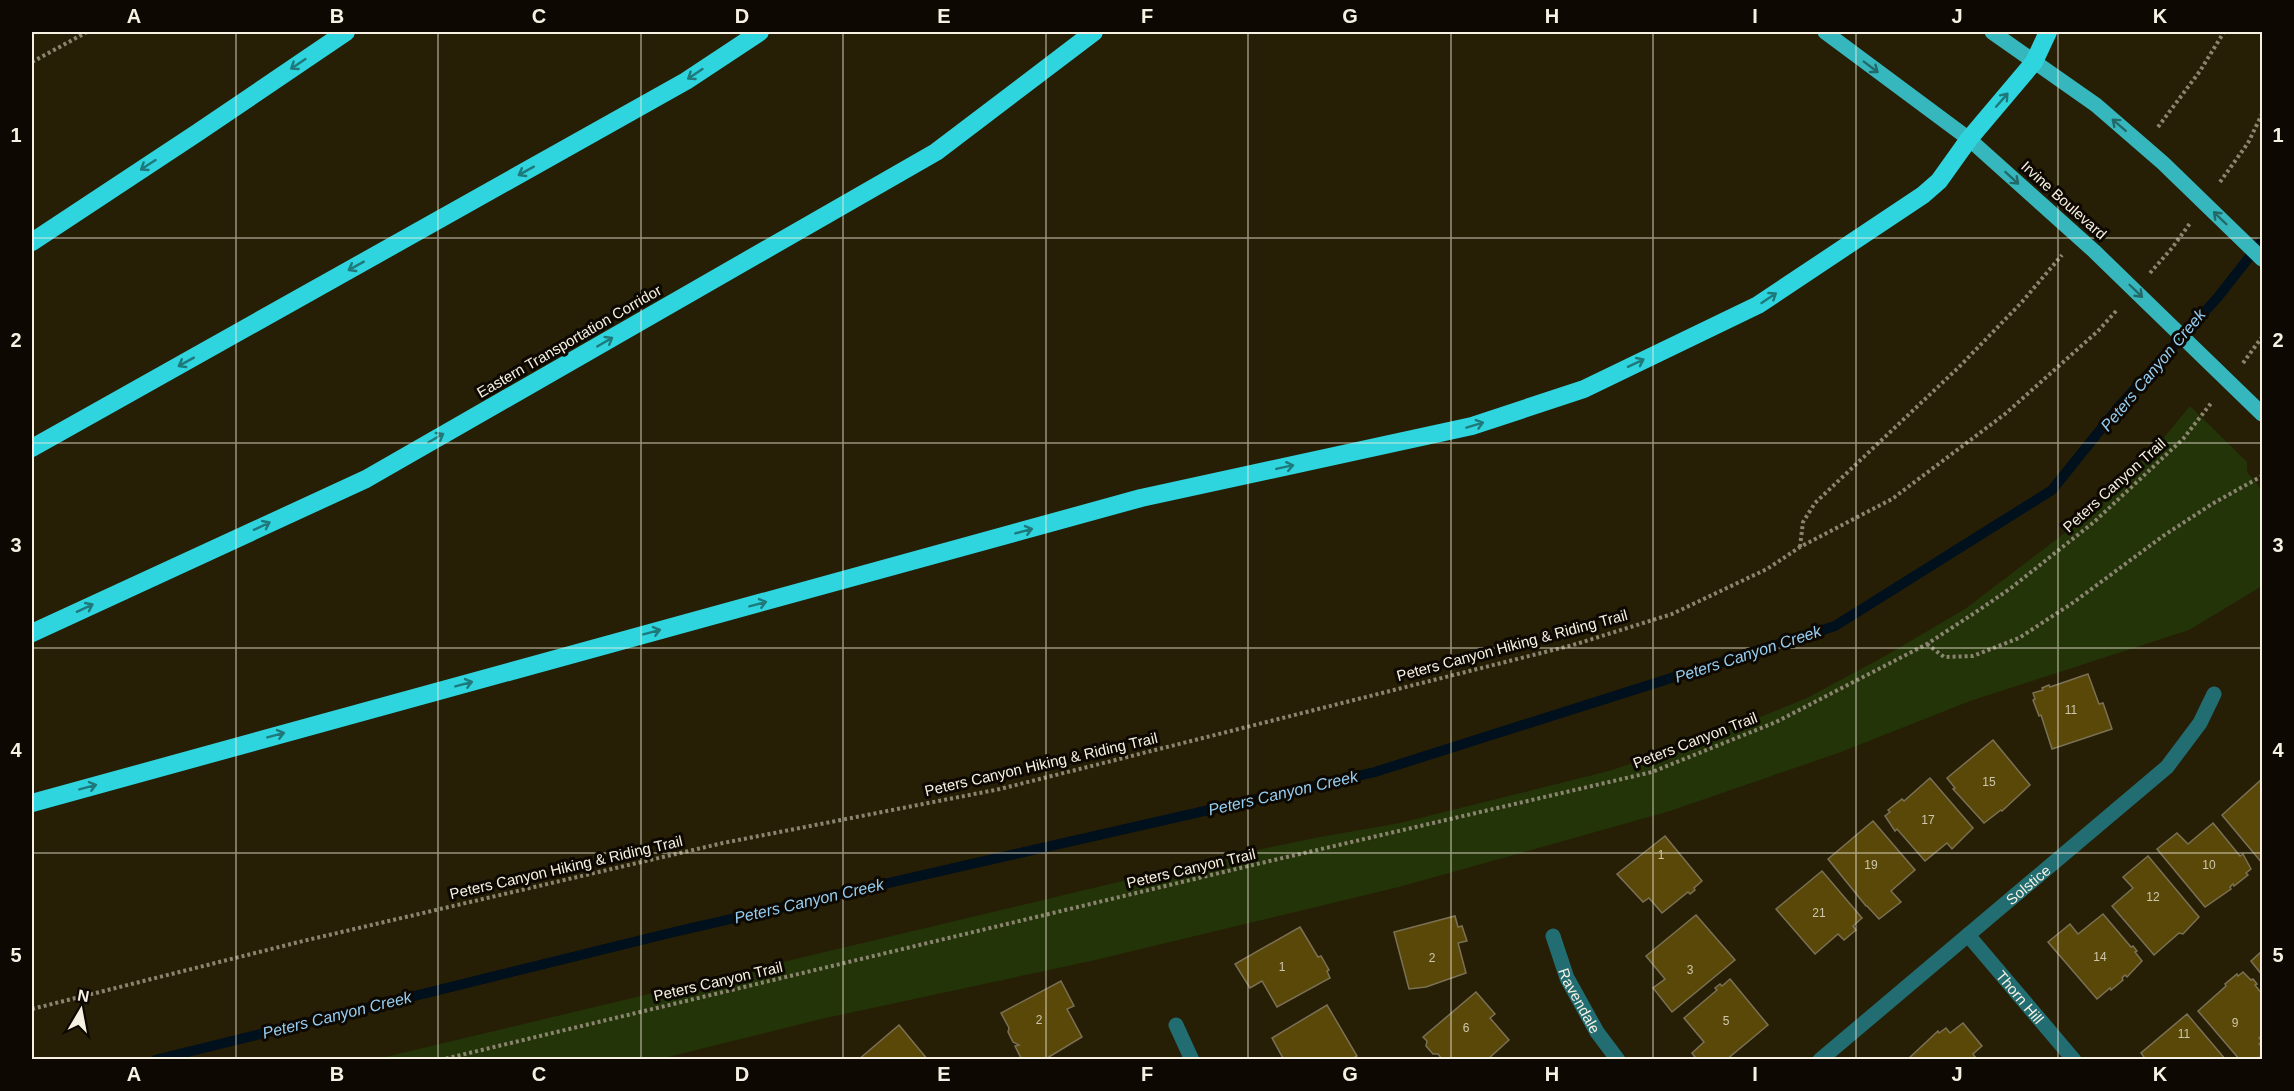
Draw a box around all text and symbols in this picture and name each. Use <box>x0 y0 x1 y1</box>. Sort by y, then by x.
text: A <box>127 5 141 27</box>
text: B <box>330 5 344 27</box>
text: C <box>532 5 546 27</box>
text: D <box>735 5 749 27</box>
text: E <box>937 5 951 27</box>
text: F <box>1141 5 1153 27</box>
text: G <box>1342 5 1358 27</box>
text: H <box>1545 5 1559 27</box>
text: I <box>1752 5 1758 27</box>
text: J <box>1951 5 1963 27</box>
text: K <box>2153 5 2168 27</box>
one-way arrow <box>289 58 306 71</box>
one-way arrow <box>1863 61 1879 73</box>
one-way arrow <box>687 68 704 81</box>
one-way arrow <box>1994 93 2008 109</box>
one-way arrow <box>2111 118 2127 131</box>
text: 1 <box>10 124 22 146</box>
text: 1 <box>2272 124 2284 146</box>
street label: Irvine Boulevard <box>2018 157 2110 243</box>
one-way arrow <box>140 159 157 171</box>
one-way arrow <box>518 165 535 177</box>
one-way arrow <box>2005 171 2020 185</box>
one-way arrow <box>2213 211 2228 225</box>
one-way arrow <box>348 260 365 272</box>
street label: Eastern Transportation Corridor <box>474 281 664 401</box>
one-way arrow <box>2128 284 2143 299</box>
one-way arrow <box>1760 292 1777 304</box>
water label: Peters Canyon Creek <box>2097 305 2209 434</box>
text: 2 <box>10 329 22 351</box>
text: 2 <box>2272 329 2284 351</box>
one-way arrow <box>596 335 613 347</box>
one-way arrow <box>178 356 195 368</box>
one-way arrow <box>1627 357 1645 369</box>
one-way arrow <box>1466 419 1485 430</box>
one-way arrow <box>427 432 444 444</box>
street label: Peters Canyon Trail <box>2059 435 2169 535</box>
one-way arrow <box>1275 461 1294 472</box>
one-way arrow <box>252 520 270 532</box>
one-way arrow <box>1014 524 1033 536</box>
text: 3 <box>10 534 22 556</box>
text: 3 <box>2272 534 2284 556</box>
one-way arrow <box>749 598 768 609</box>
one-way arrow <box>75 602 93 613</box>
street label: Peters Canyon Hiking & Riding Trail <box>1395 606 1629 684</box>
water label: Peters Canyon Creek <box>1673 622 1824 686</box>
one-way arrow <box>642 626 661 638</box>
one-way arrow <box>454 677 473 689</box>
house number: 11 <box>2065 703 2078 717</box>
street label: Peters Canyon Trail <box>1630 708 1760 772</box>
one-way arrow <box>266 729 285 741</box>
street label: Peters Canyon Hiking & Riding Trail <box>923 729 1159 799</box>
text: 4 <box>10 739 22 761</box>
text: 4 <box>2272 739 2284 761</box>
water label: Peters Canyon Creek <box>1207 767 1360 818</box>
house number: 15 <box>1982 775 1996 789</box>
one-way arrow <box>78 781 97 793</box>
house number: 17 <box>1921 813 1935 827</box>
street label: Peters Canyon Hiking & Riding Trail <box>448 832 684 902</box>
street label: Peters Canyon Trail <box>1125 845 1257 891</box>
house number: 1 <box>1658 848 1665 862</box>
house number: 19 <box>1864 858 1878 872</box>
house number: 10 <box>2202 858 2216 872</box>
street label: Solstice <box>2002 861 2053 908</box>
water label: Peters Canyon Creek <box>733 875 886 926</box>
house number: 12 <box>2146 890 2160 904</box>
house number: 21 <box>1812 906 1826 920</box>
text: 5 <box>10 944 22 966</box>
text: 5 <box>2272 944 2284 966</box>
house number: 14 <box>2093 950 2107 964</box>
house number: 2 <box>1429 951 1436 965</box>
street label: Peters Canyon Trail <box>652 958 784 1004</box>
house number: 1 <box>1279 960 1286 974</box>
house number: 3 <box>1687 963 1694 977</box>
street label: Ravendale <box>1556 966 1604 1036</box>
street label: Thorn Hill <box>1993 967 2048 1027</box>
north arrow <box>51 980 111 1040</box>
text: N <box>76 986 91 1005</box>
water label: Peters Canyon Creek <box>261 988 414 1042</box>
house number: 2 <box>1036 1013 1043 1027</box>
house number: 5 <box>1723 1014 1730 1028</box>
house number: 9 <box>2232 1016 2239 1030</box>
house number: 6 <box>1463 1021 1470 1035</box>
house number: 11 <box>2178 1027 2191 1041</box>
text: A <box>127 1063 141 1085</box>
text: B <box>330 1063 344 1085</box>
text: C <box>532 1063 546 1085</box>
text: D <box>735 1063 749 1085</box>
text: E <box>937 1063 951 1085</box>
text: F <box>1141 1063 1153 1085</box>
text: G <box>1342 1063 1358 1085</box>
text: H <box>1545 1063 1559 1085</box>
text: I <box>1752 1063 1758 1085</box>
text: J <box>1951 1063 1963 1085</box>
text: K <box>2153 1063 2168 1085</box>

